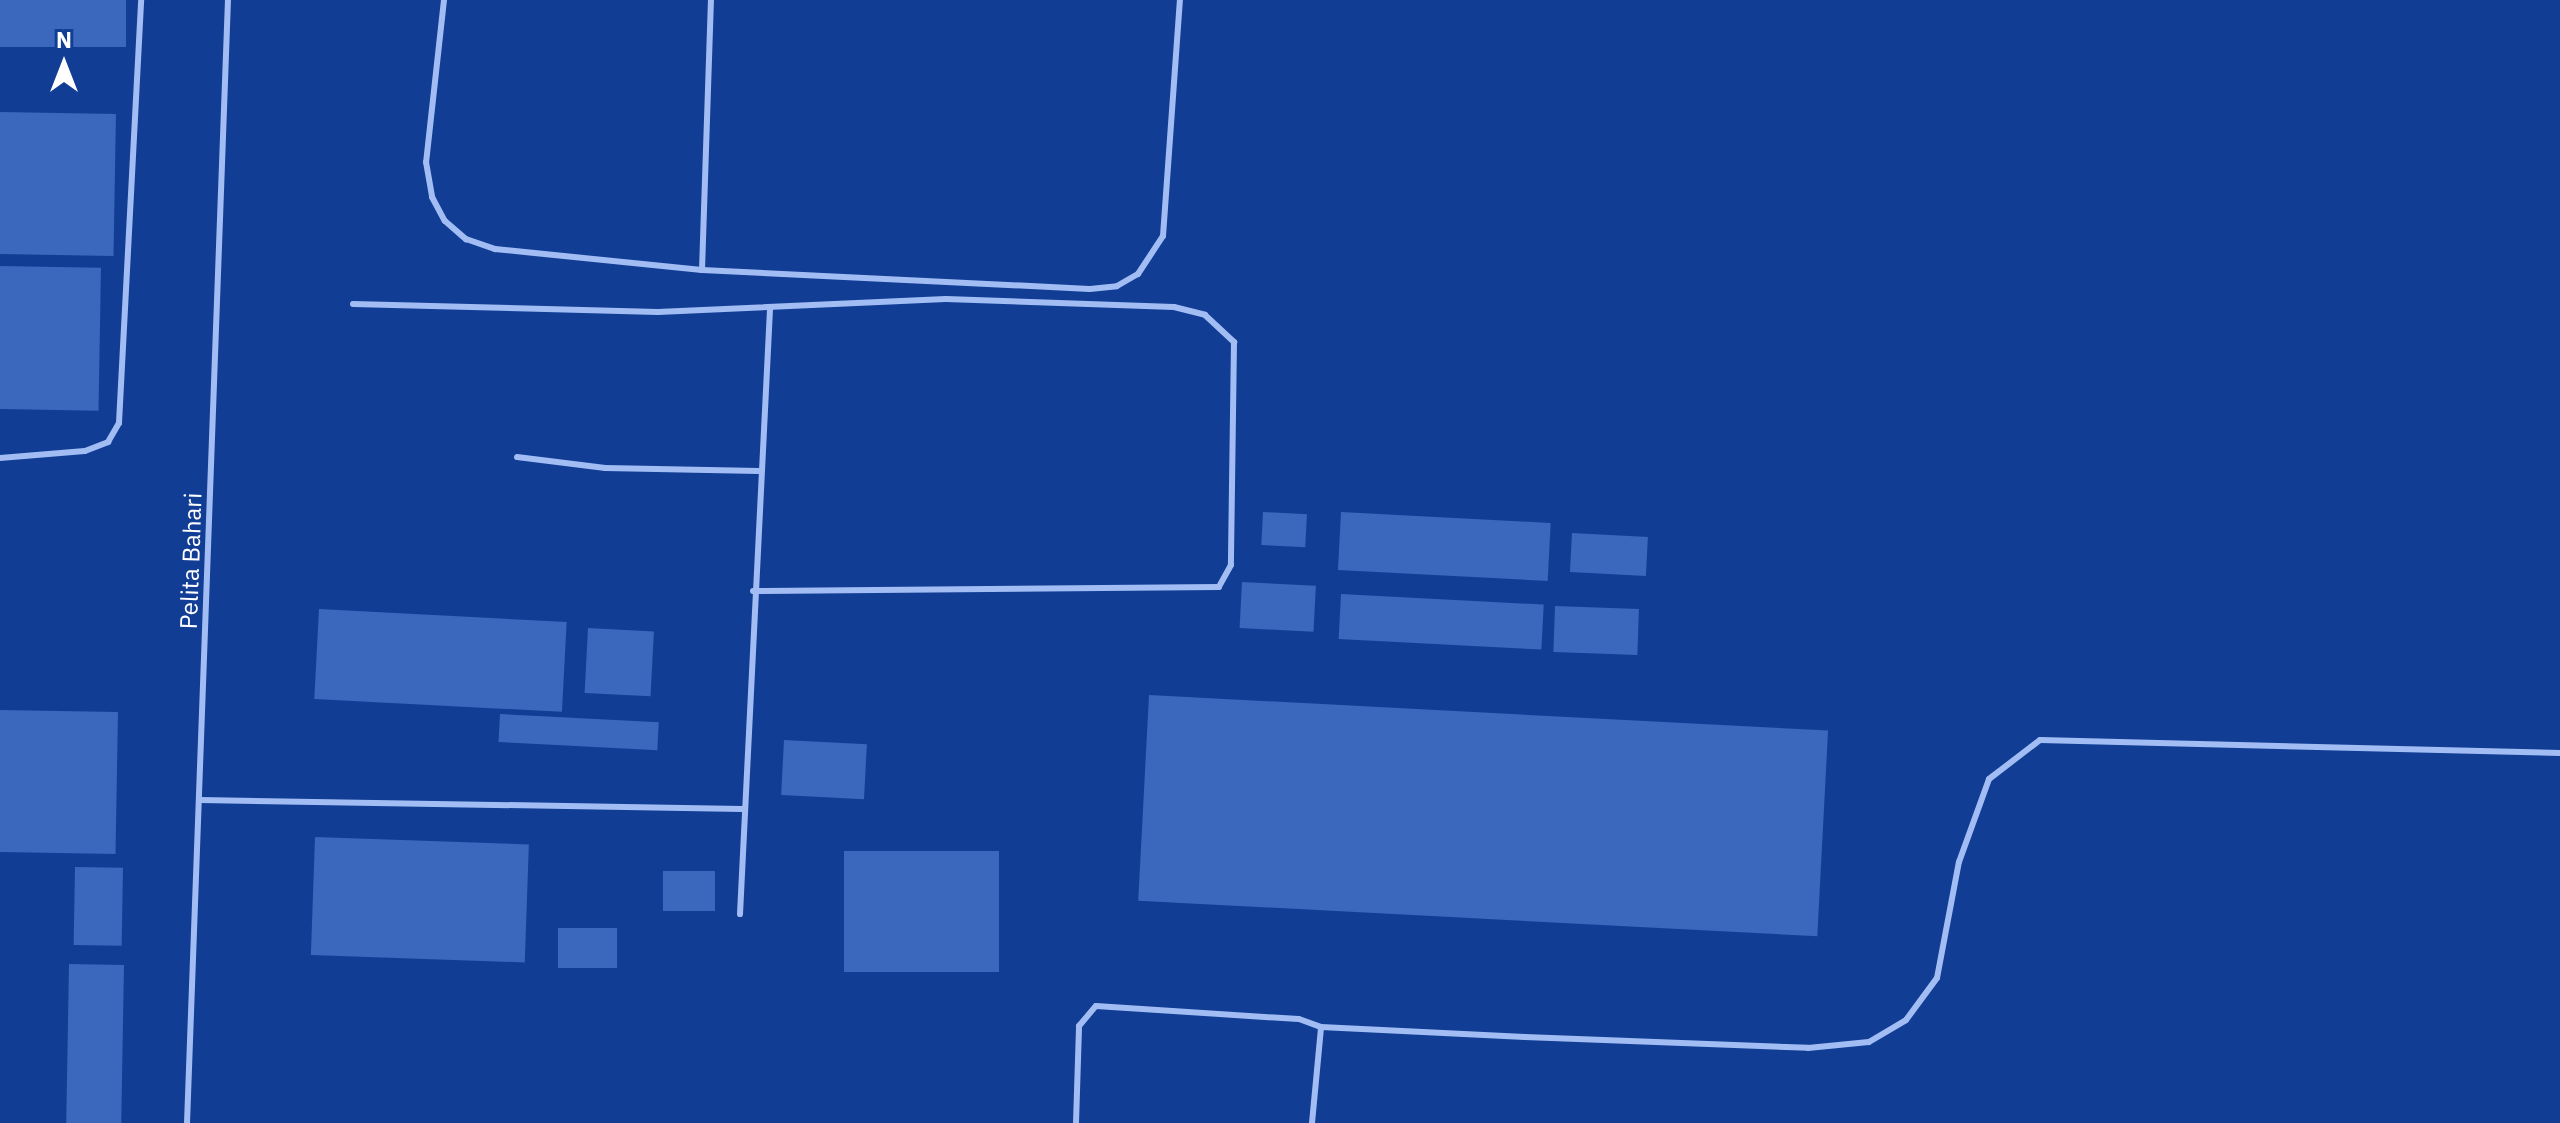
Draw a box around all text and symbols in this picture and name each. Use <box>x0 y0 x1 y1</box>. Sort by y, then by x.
north arrow <box>24 24 104 104</box>
text: N <box>56 25 72 54</box>
street label: Pelita Bahari <box>174 492 208 630</box>

